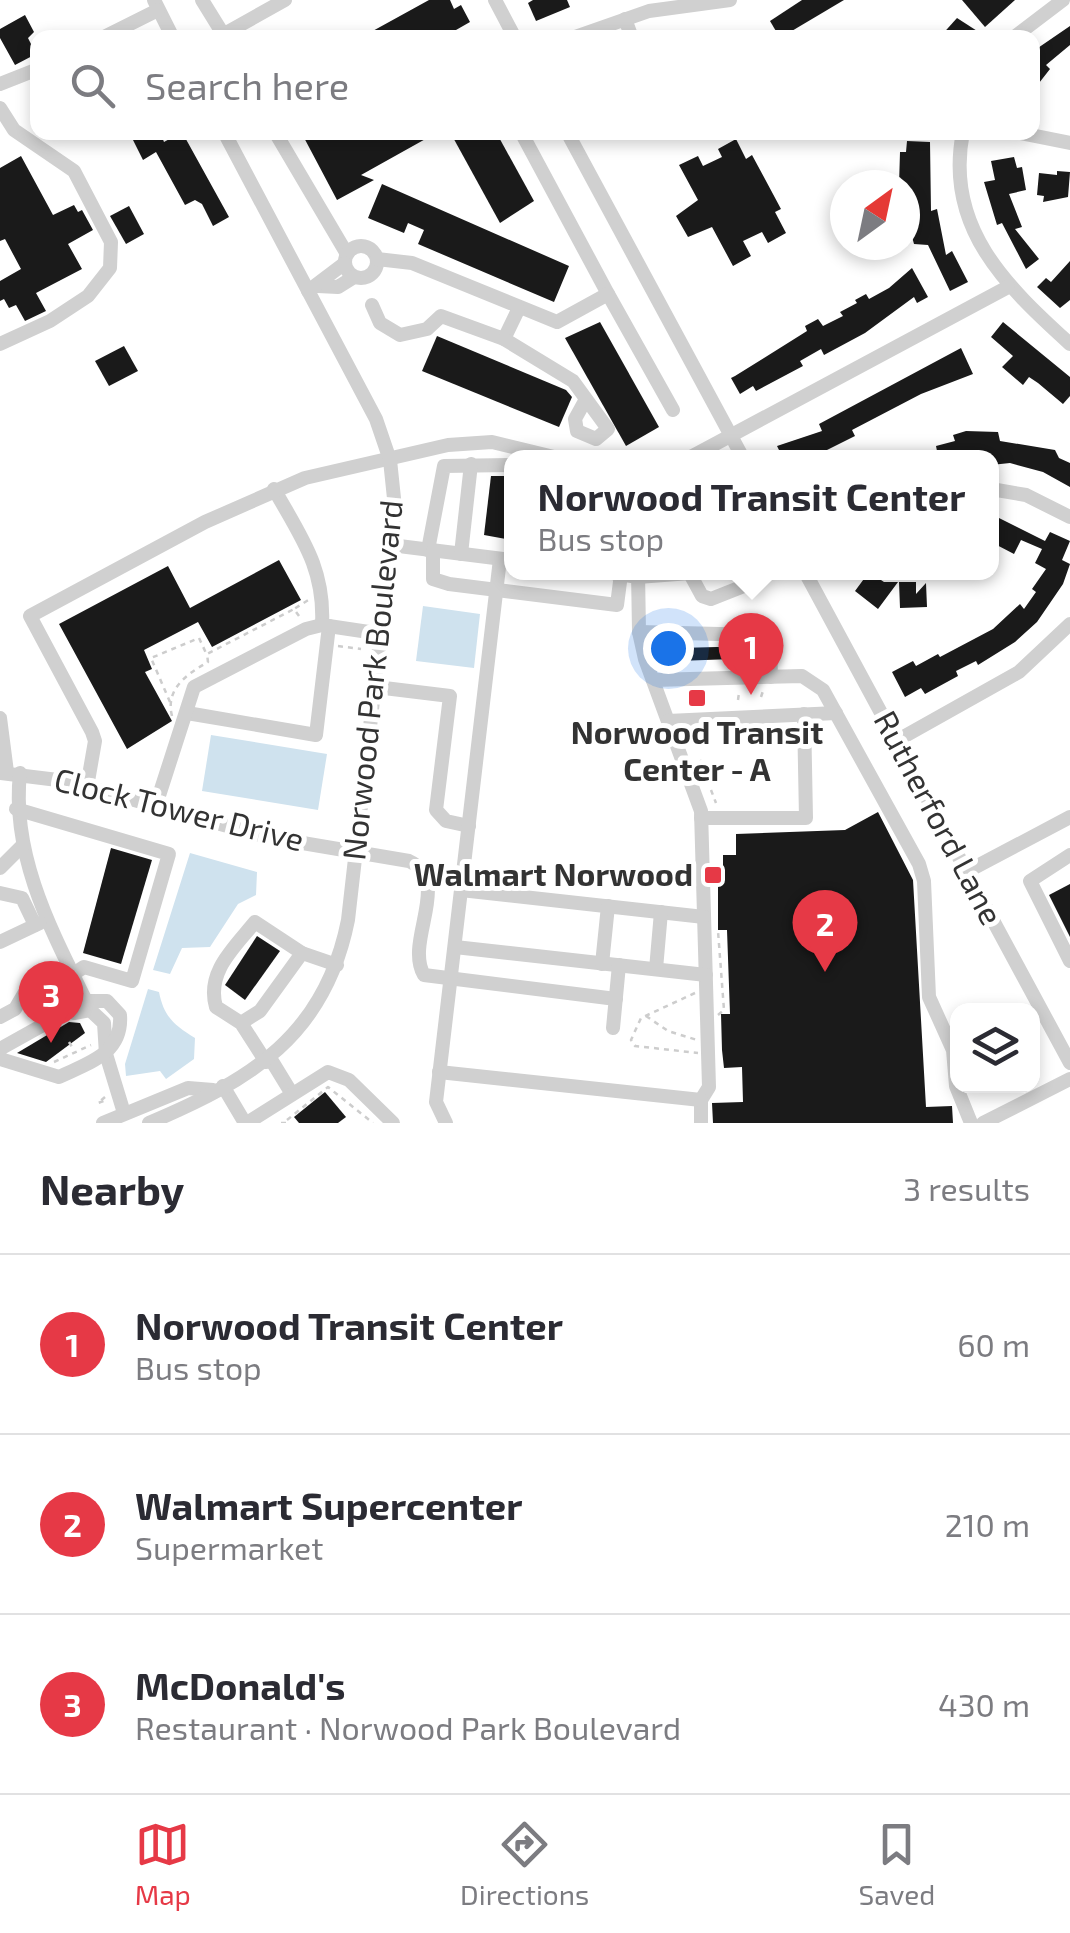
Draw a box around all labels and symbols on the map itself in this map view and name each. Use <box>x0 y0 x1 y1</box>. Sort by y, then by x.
north arrow <box>830 170 920 260</box>
street label: Norwood Park Boulevard <box>333 498 409 862</box>
pin: 1 <box>718 612 784 695</box>
your location <box>643 623 694 674</box>
marker: Norwood Transit Center - A <box>686 687 708 709</box>
street label: Rutherford Lane <box>867 704 1012 930</box>
place label: Norwood Transit Center - A <box>571 712 823 787</box>
street label: Clock Tower Drive <box>51 759 308 857</box>
place label: Walmart Norwood <box>414 854 693 892</box>
marker: Walmart Norwood <box>702 864 724 886</box>
pin: 2 <box>792 890 858 972</box>
pin: 3 <box>18 960 84 1043</box>

